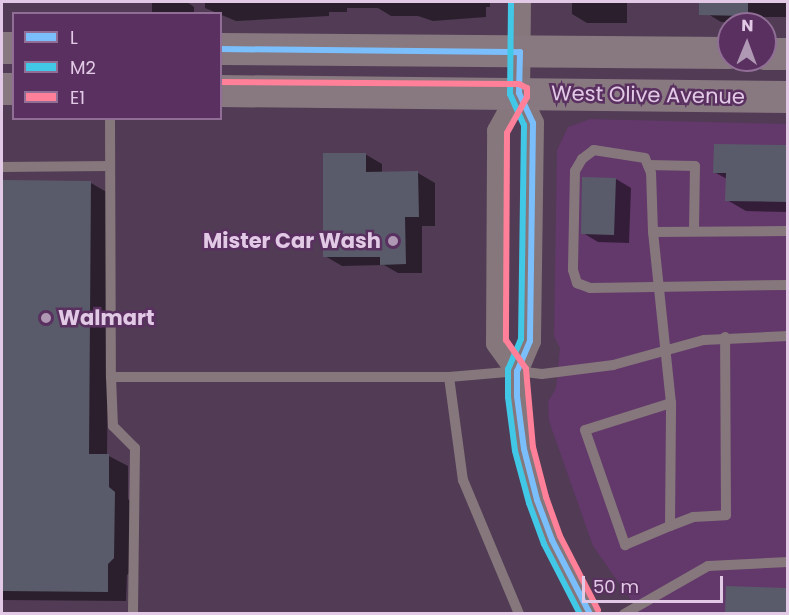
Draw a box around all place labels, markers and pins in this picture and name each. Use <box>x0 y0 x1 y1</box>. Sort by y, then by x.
place label: Mister Car Wash <box>203 228 381 254</box>
marker: Mister Car Wash <box>386 234 400 248</box>
place label: Walmart <box>58 305 155 331</box>
marker: Walmart <box>39 311 53 325</box>

